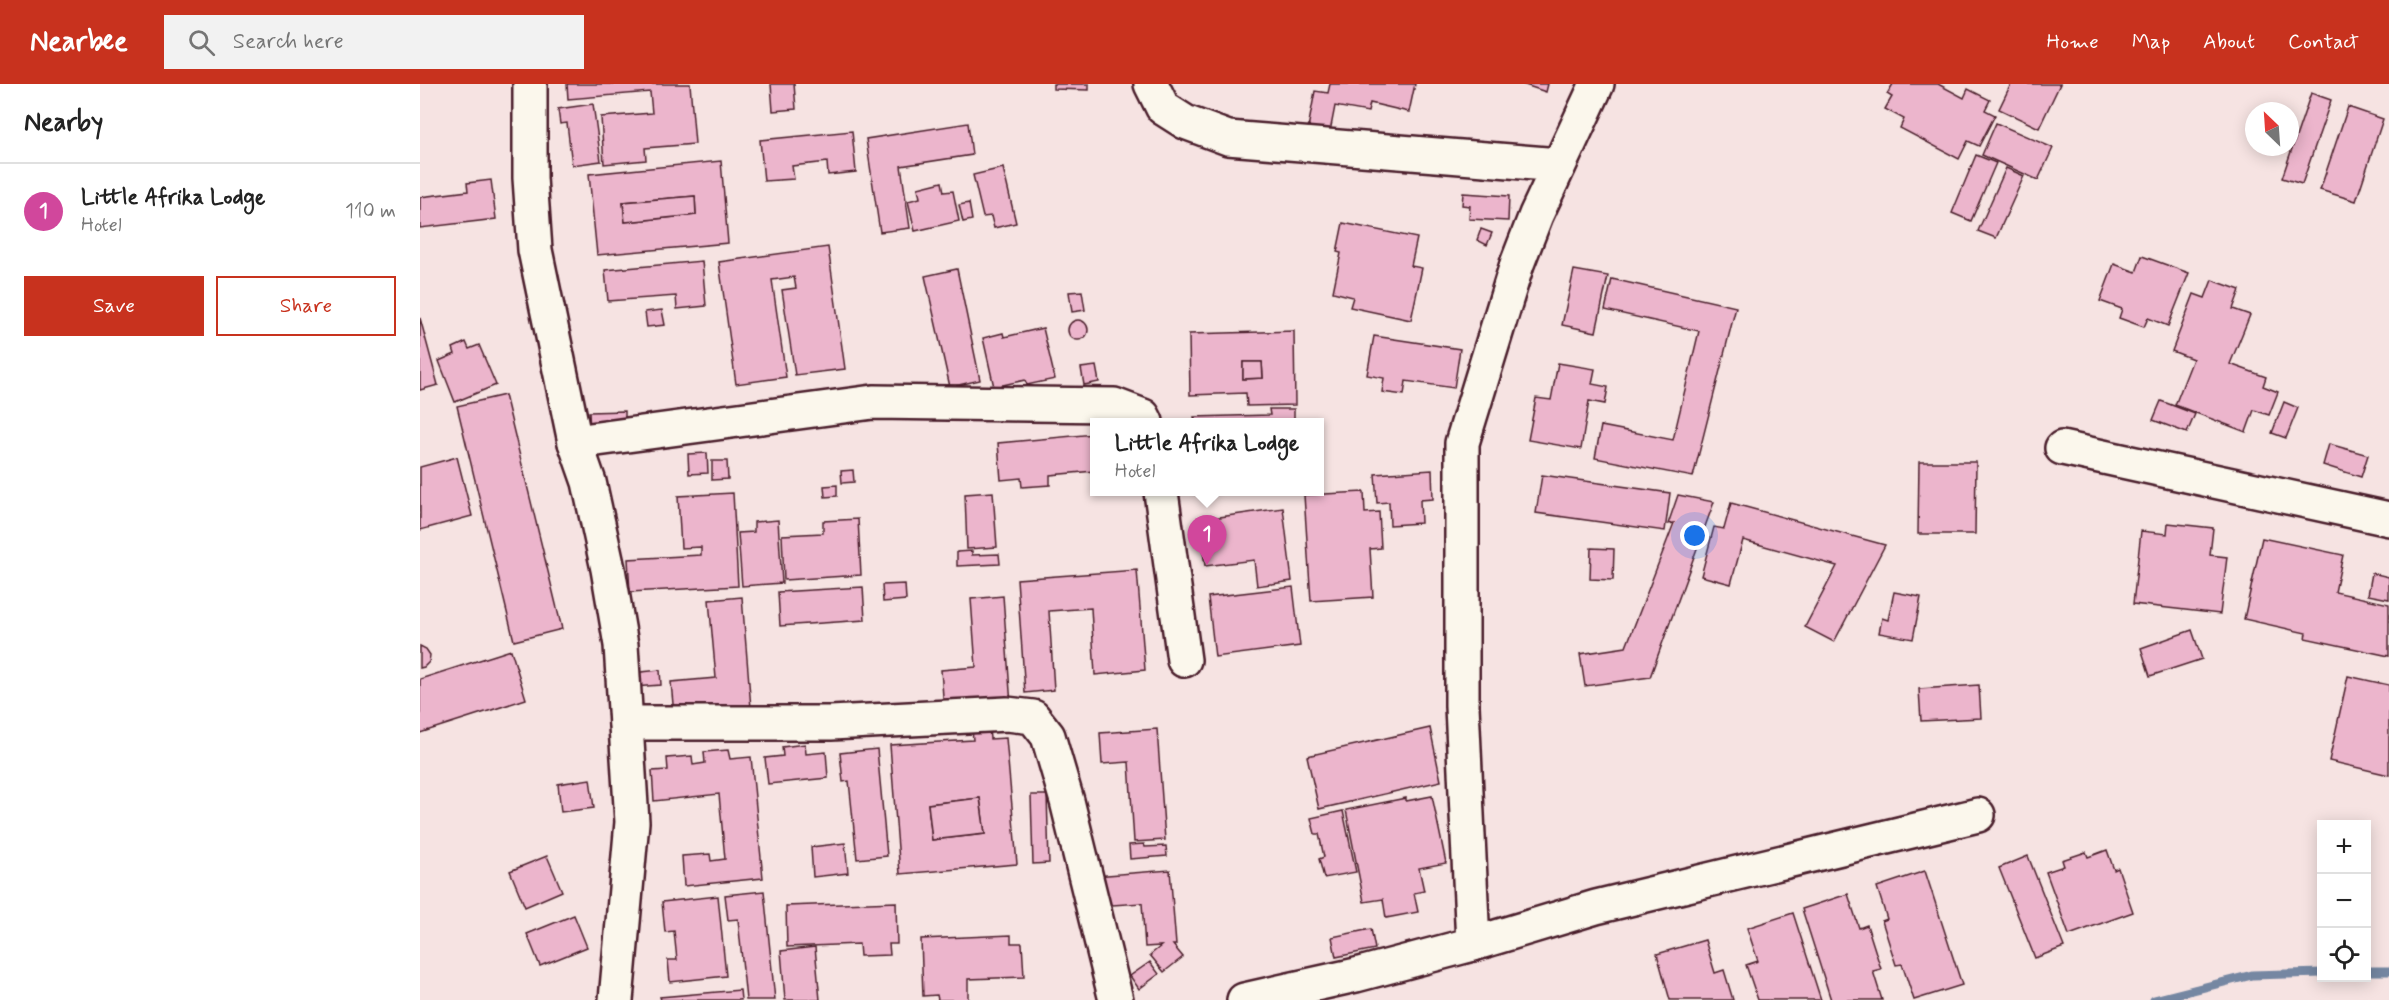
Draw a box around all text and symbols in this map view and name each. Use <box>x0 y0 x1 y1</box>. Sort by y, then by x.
search box <box>164 15 584 69</box>
text: Nearbee <box>30 24 128 61</box>
icon: search <box>185 26 218 59</box>
text: Search here <box>233 28 344 56</box>
text: Home <box>2047 28 2099 56</box>
text: Map <box>2132 28 2170 56</box>
text: About <box>2203 28 2255 56</box>
text: Contact <box>2288 28 2359 56</box>
north arrow <box>2245 102 2299 156</box>
text: Nearby <box>24 106 103 140</box>
text: Little Afrika Lodge <box>81 184 265 212</box>
text: 1 <box>39 198 48 225</box>
text: 110 m <box>345 198 396 225</box>
text: Hotel <box>81 212 122 239</box>
button: Save <box>24 276 204 336</box>
button: Share <box>216 276 396 336</box>
popup <box>1090 418 1324 496</box>
text: Little Afrika Lodge <box>1115 430 1299 458</box>
text: Hotel <box>1115 458 1156 485</box>
pin: 1 <box>1188 516 1226 565</box>
your location <box>1680 521 1709 550</box>
map controls <box>2317 820 2371 982</box>
button: + <box>2317 820 2371 874</box>
button: − <box>2317 874 2371 928</box>
button: locate <box>2317 928 2371 982</box>

